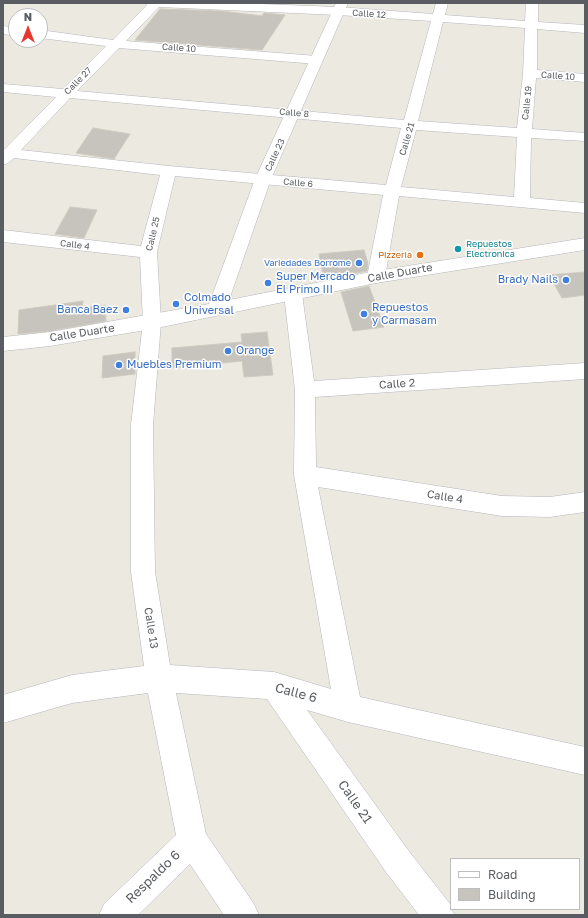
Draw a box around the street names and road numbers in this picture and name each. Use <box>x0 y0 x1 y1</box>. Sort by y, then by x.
street label: Calle 12 <box>352 7 386 21</box>
street label: Calle 10 <box>162 41 196 55</box>
street label: Calle 27 <box>62 65 94 97</box>
street label: Calle 10 <box>541 69 575 83</box>
street label: Calle 19 <box>520 85 534 121</box>
street label: Calle 8 <box>279 106 309 120</box>
street label: Calle 21 <box>397 121 417 157</box>
street label: Calle 23 <box>263 137 287 173</box>
street label: Calle 6 <box>283 176 313 190</box>
street label: Calle 25 <box>144 216 162 252</box>
street label: Calle 4 <box>60 238 90 252</box>
street label: Calle Duarte <box>367 261 433 285</box>
street label: Calle Duarte <box>49 321 115 345</box>
street label: Calle 2 <box>379 376 415 392</box>
street label: Calle 4 <box>426 488 464 506</box>
street label: Calle 13 <box>141 606 161 650</box>
street label: Calle 6 <box>273 680 319 706</box>
street label: Calle 21 <box>335 777 375 827</box>
street label: Respaldo 6 <box>123 847 183 907</box>

